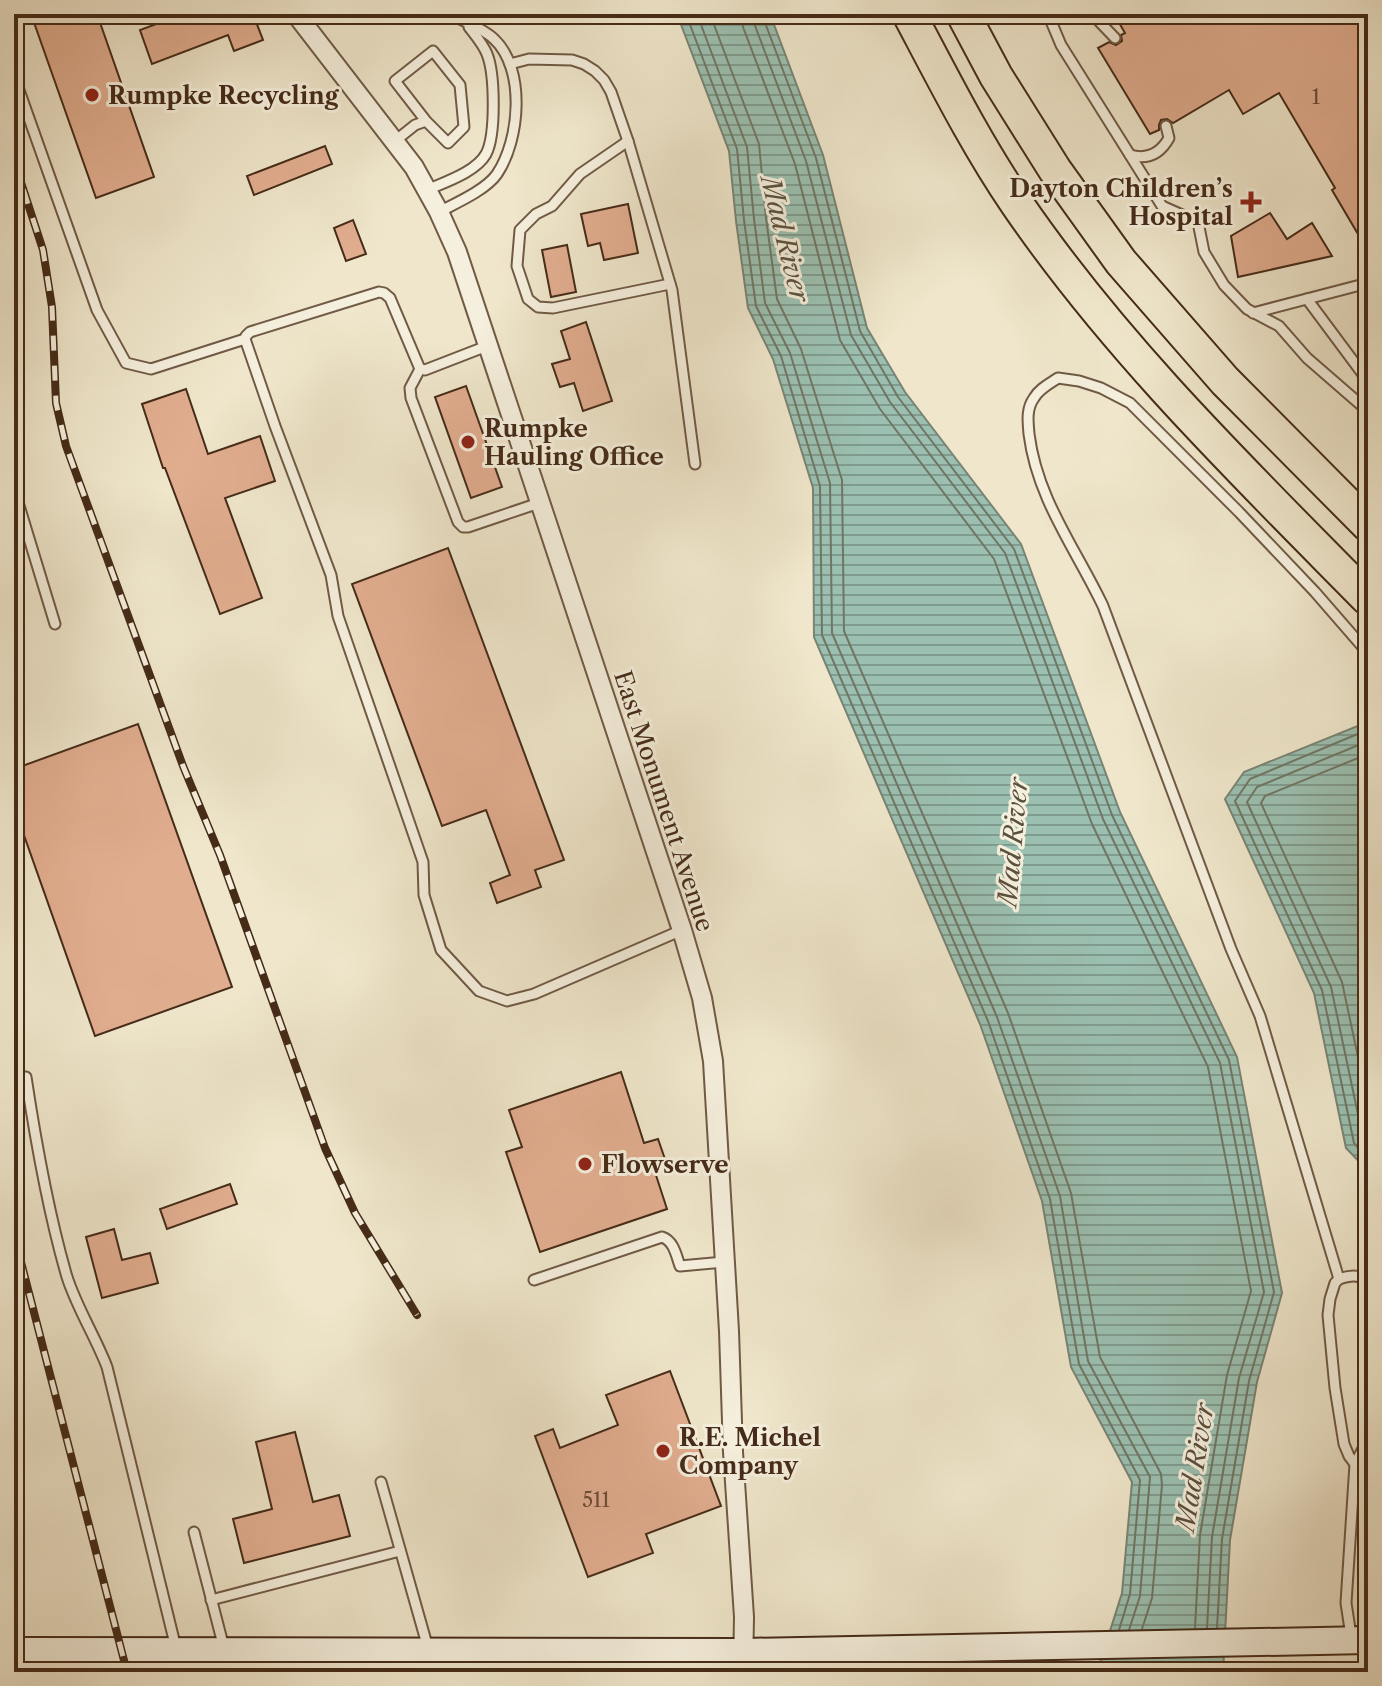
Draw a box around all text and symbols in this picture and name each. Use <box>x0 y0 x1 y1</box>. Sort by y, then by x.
place label: Rumpke Recycling <box>108 81 340 110</box>
house number: 1 <box>1312 85 1321 109</box>
marker: Rumpke Recycling <box>83 86 101 104</box>
water label: Mad River <box>753 170 817 307</box>
place label: Dayton Children’s Hospital <box>1009 174 1233 231</box>
marker: Dayton Children’s Hospital <box>1240 191 1262 213</box>
place label: Rumpke Hauling Office <box>484 414 664 471</box>
marker: Rumpke Hauling Office <box>459 433 477 451</box>
street label: East Monument Avenue <box>608 667 720 935</box>
water label: Mad River <box>991 774 1035 911</box>
place label: Flowserve <box>601 1150 729 1179</box>
marker: Flowserve <box>576 1155 594 1173</box>
water label: Mad River <box>1169 1399 1221 1536</box>
place label: R.E. Michel Company <box>679 1423 821 1480</box>
marker: R.E. Michel Company <box>654 1442 672 1460</box>
house number: 511 <box>582 1488 610 1512</box>

